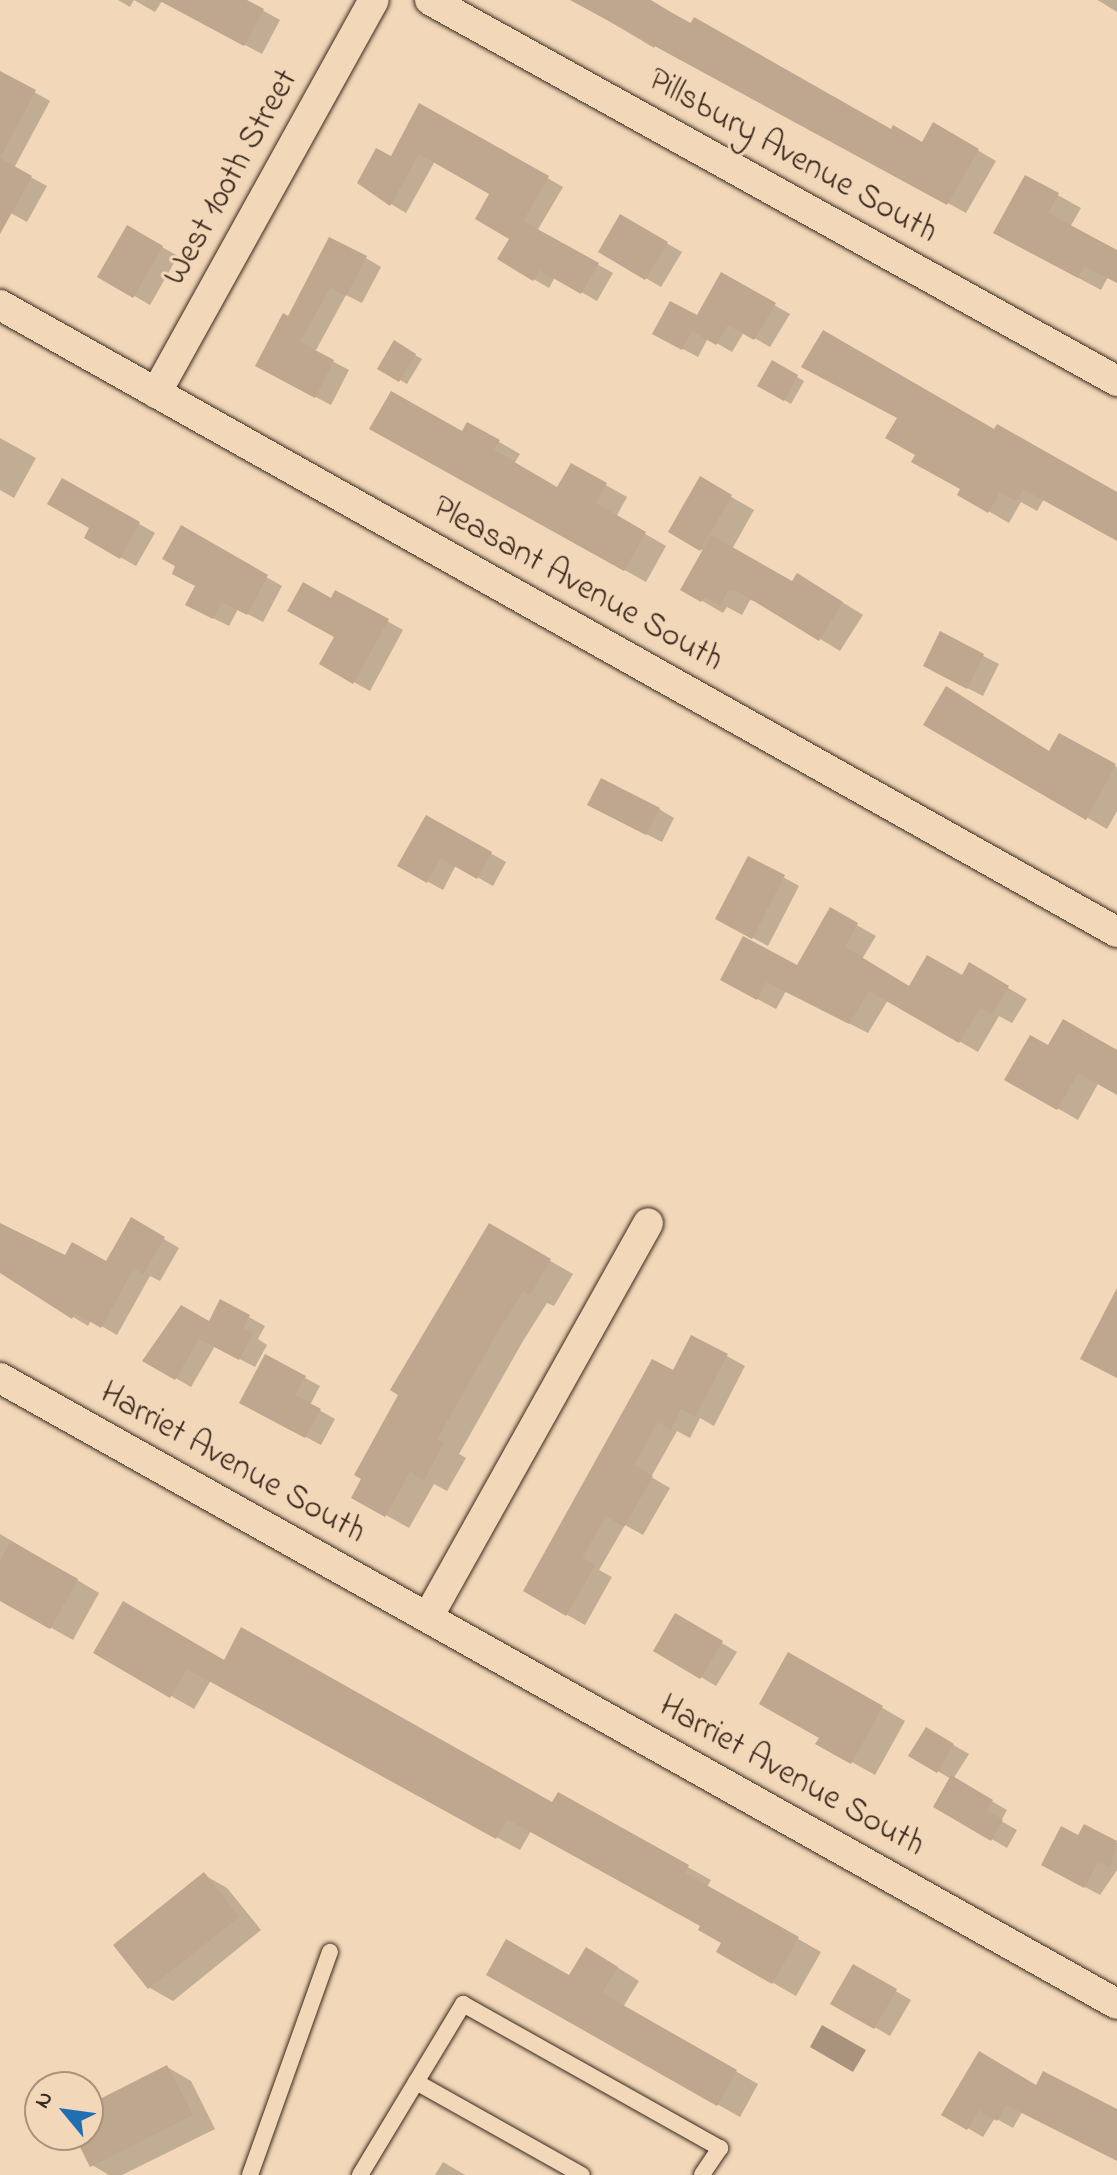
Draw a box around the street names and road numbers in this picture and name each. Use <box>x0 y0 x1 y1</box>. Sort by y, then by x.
street label: Pillsbury Avenue South <box>640 61 944 253</box>
street label: West 100th Street <box>156 63 308 293</box>
street label: Pleasant Avenue South <box>425 488 729 682</box>
street label: Harriet Avenue South <box>92 1374 372 1554</box>
street label: Harriet Avenue South <box>651 1687 931 1867</box>

